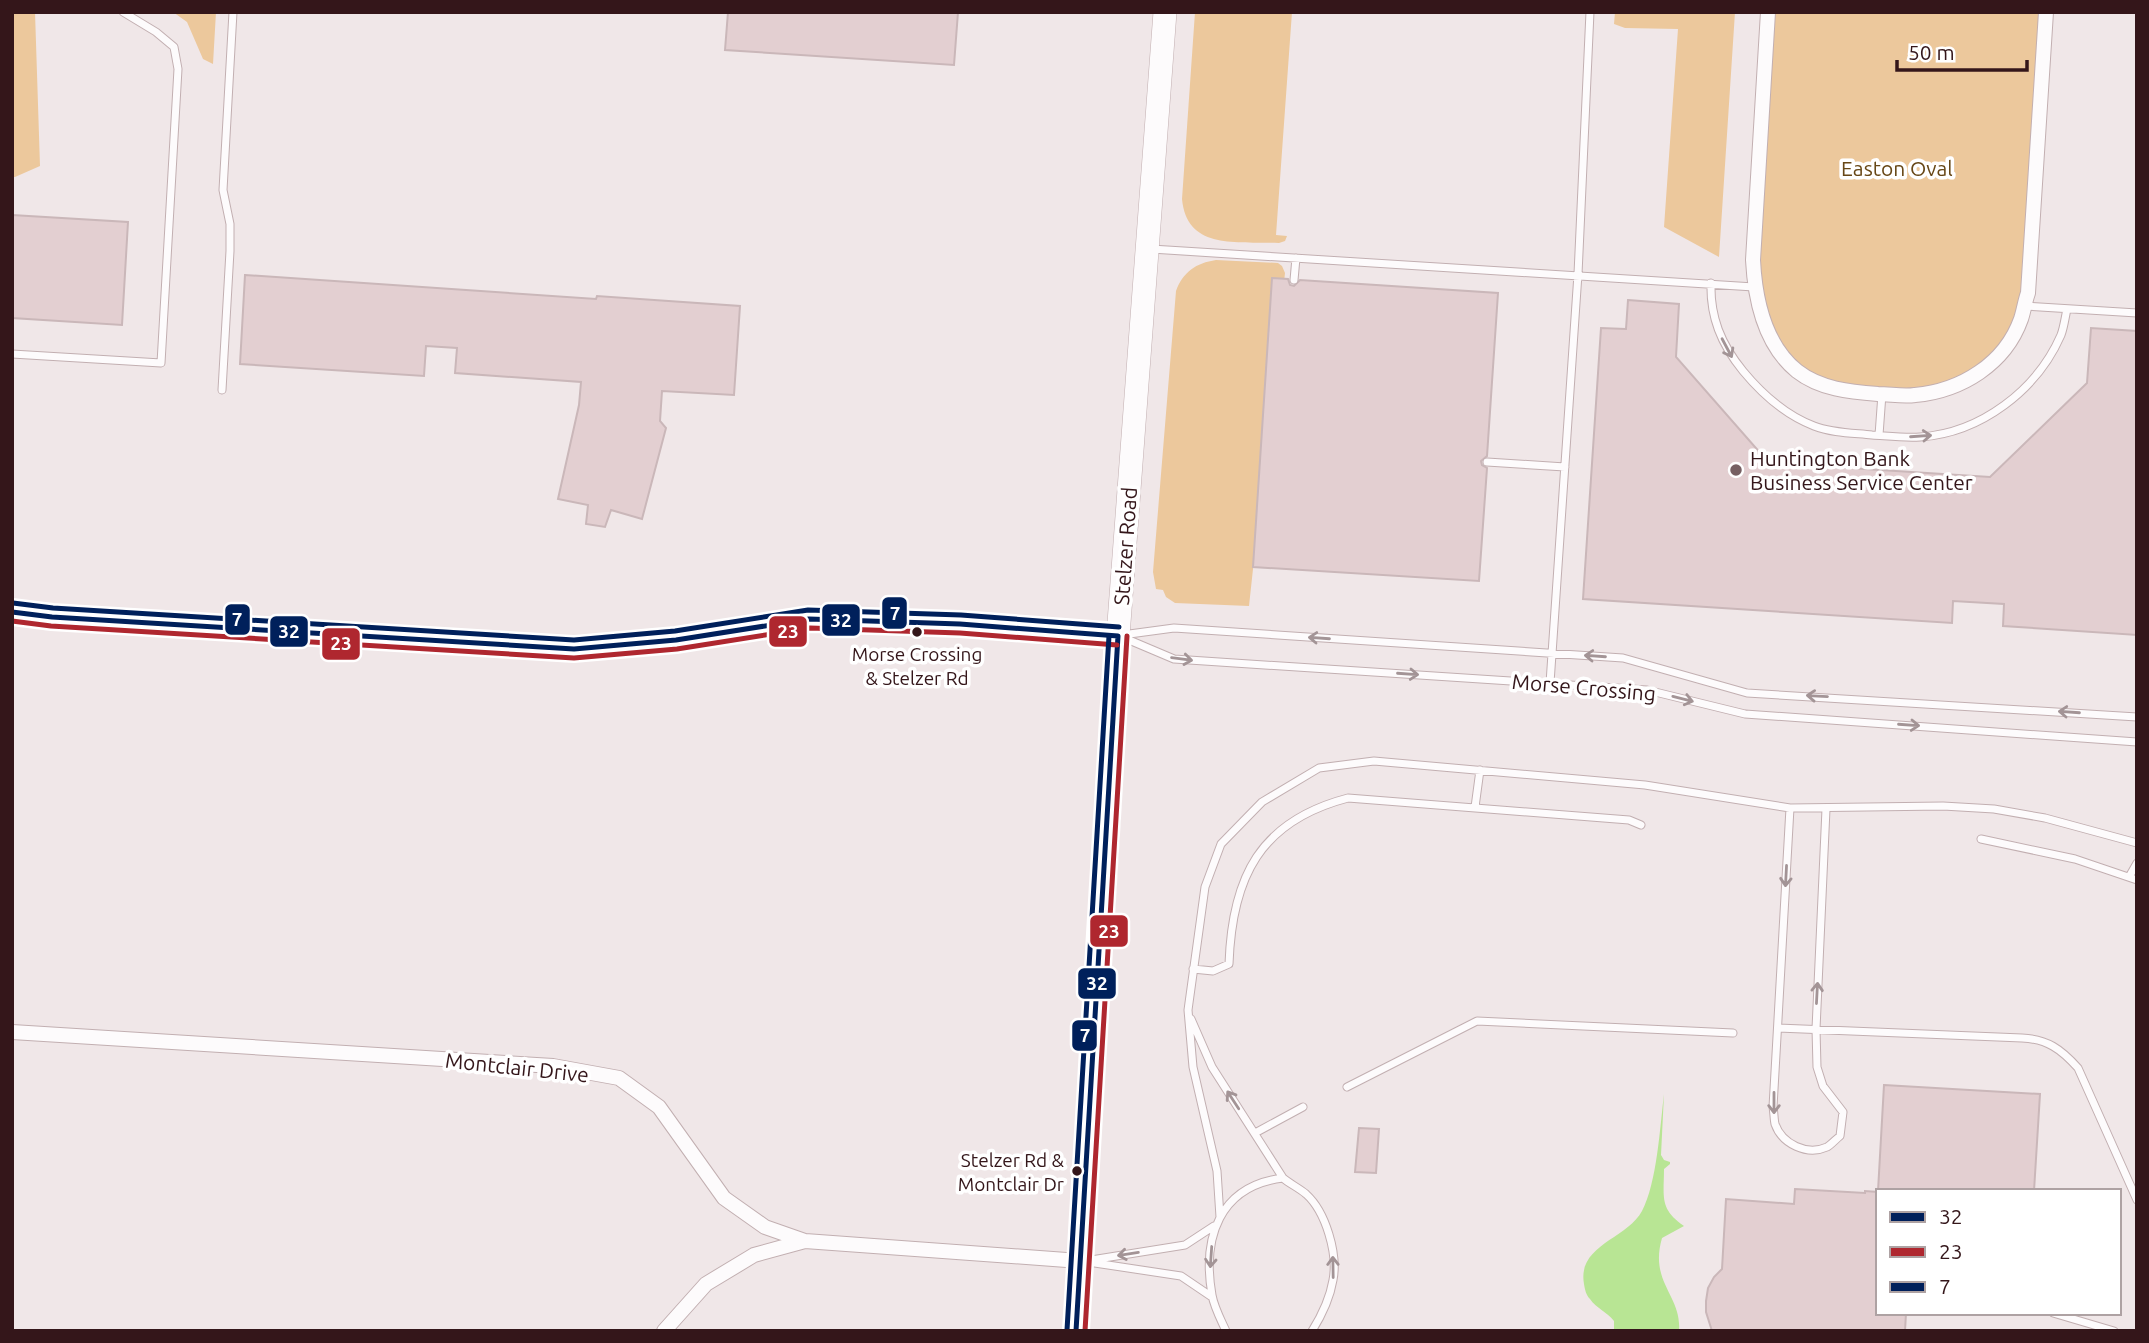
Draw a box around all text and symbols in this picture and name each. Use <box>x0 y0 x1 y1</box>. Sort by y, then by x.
scale bar <box>1897 28 2026 72</box>
text: 50 m <box>1908 40 1955 64</box>
park label: Easton Oval <box>1841 156 1953 180</box>
one-way arrow <box>1720 337 1734 357</box>
one-way arrow <box>1909 429 1932 442</box>
place label: Huntington Bank Business Service Center <box>1750 446 1973 494</box>
marker: Huntington Bank Business Service Center <box>1728 462 1744 478</box>
street label: Stelzer Road <box>1109 486 1141 606</box>
line badge: 7 <box>881 596 908 630</box>
text: 7 <box>890 602 900 624</box>
line badge: 7 <box>224 603 251 636</box>
line badge: 32 <box>821 603 861 637</box>
text: 7 <box>232 608 242 630</box>
text: 32 <box>830 609 852 631</box>
line badge: 32 <box>269 615 309 648</box>
line badge: 23 <box>768 615 808 648</box>
text: 32 <box>278 620 300 642</box>
text: 23 <box>777 620 799 642</box>
marker: Morse Crossing & Stelzer Rd <box>910 625 924 639</box>
line badge: 23 <box>321 627 361 661</box>
one-way arrow <box>1307 631 1330 644</box>
text: 23 <box>330 632 352 654</box>
place label: Morse Crossing & Stelzer Rd <box>852 643 982 689</box>
one-way arrow <box>1584 649 1606 662</box>
one-way arrow <box>1170 652 1192 665</box>
one-way arrow <box>1397 668 1419 681</box>
street label: Morse Crossing <box>1511 669 1657 705</box>
one-way arrow <box>1806 690 1829 703</box>
one-way arrow <box>1671 693 1694 706</box>
one-way arrow <box>2058 705 2080 718</box>
one-way arrow <box>1897 719 1919 732</box>
one-way arrow <box>1779 864 1792 887</box>
line badge: 23 <box>1089 914 1129 948</box>
text: 23 <box>1098 920 1120 942</box>
line badge: 32 <box>1077 967 1117 1000</box>
text: 32 <box>1086 972 1108 994</box>
one-way arrow <box>1811 982 1824 1005</box>
line badge: 7 <box>1071 1019 1098 1052</box>
text: 7 <box>1080 1024 1090 1046</box>
street label: Montclair Drive <box>444 1048 590 1086</box>
one-way arrow <box>1226 1091 1240 1111</box>
one-way arrow <box>1767 1092 1781 1115</box>
place label: Stelzer Rd & Montclair Dr <box>958 1149 1065 1195</box>
marker: Stelzer Rd & Montclair Dr <box>1070 1164 1084 1178</box>
legend <box>1876 1189 2121 1315</box>
text: 32 <box>1939 1204 1963 1228</box>
text: 23 <box>1939 1239 1963 1263</box>
one-way arrow <box>1204 1246 1217 1268</box>
one-way arrow <box>1117 1248 1140 1261</box>
one-way arrow <box>1326 1256 1340 1279</box>
text: 7 <box>1939 1274 1951 1298</box>

